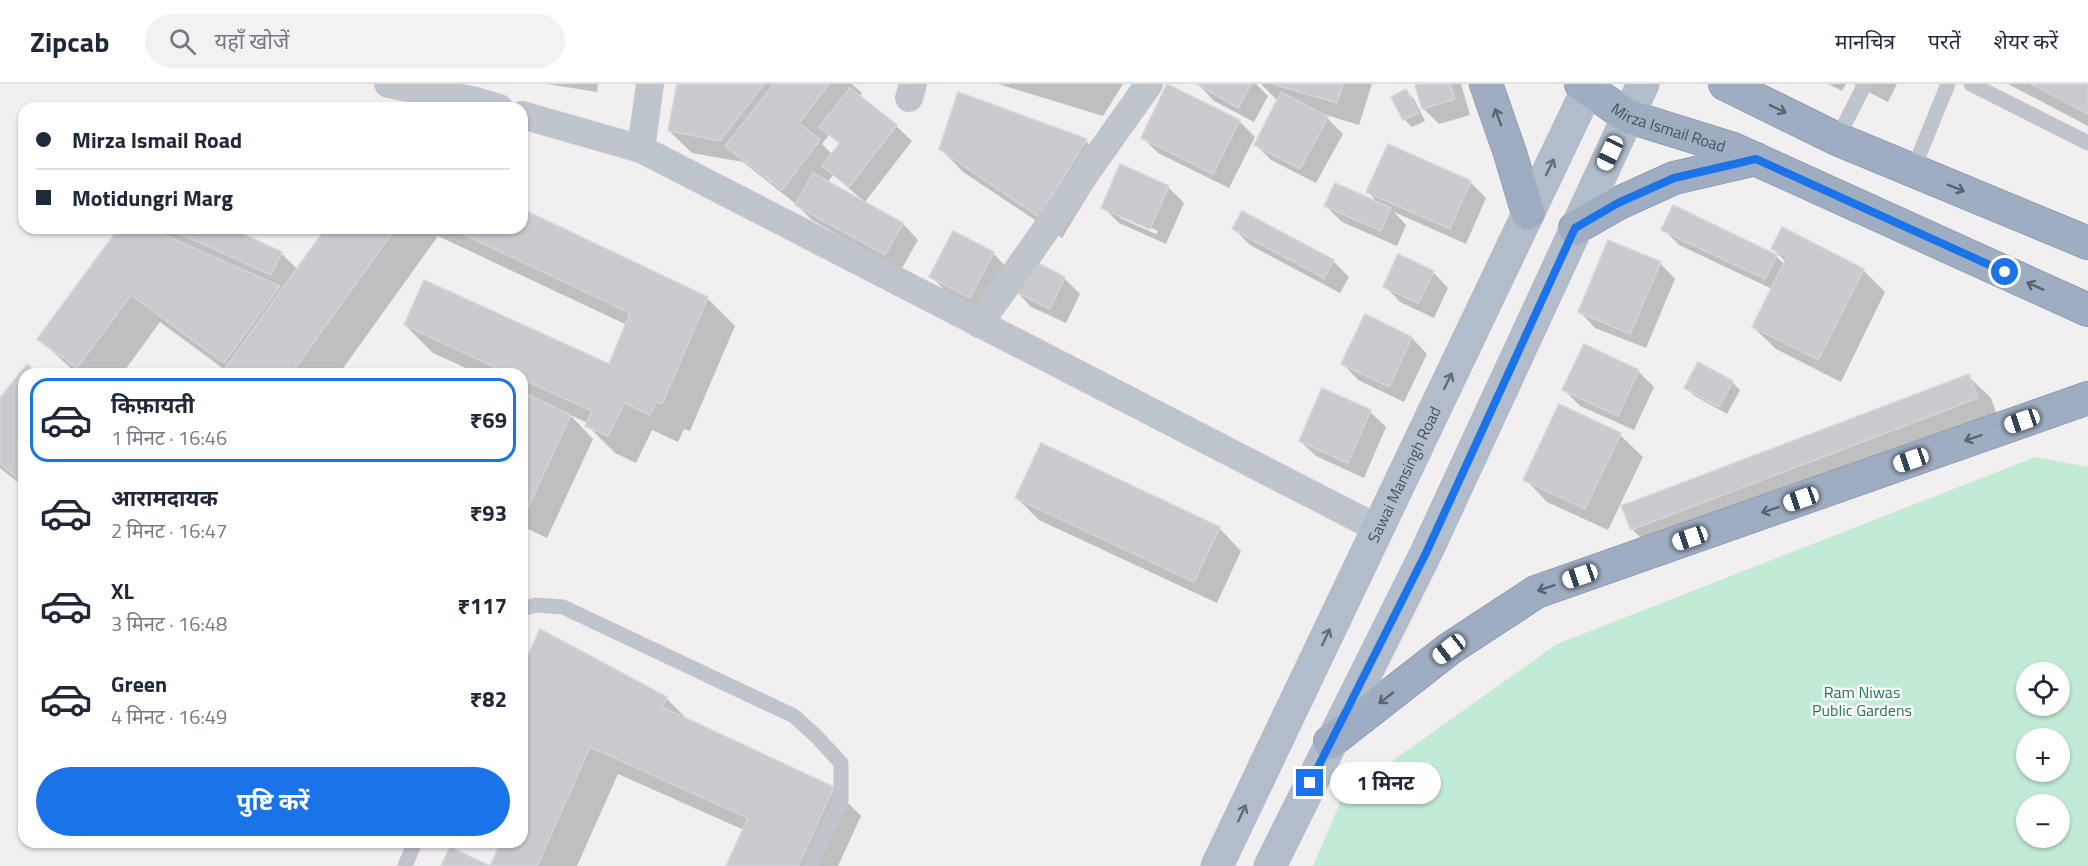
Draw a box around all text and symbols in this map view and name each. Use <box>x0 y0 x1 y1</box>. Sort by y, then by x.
search box <box>145 14 565 68</box>
text: Zipcab <box>30 20 109 63</box>
text: यहाँ खोजें <box>214 24 289 58</box>
icon: search <box>166 25 199 58</box>
text: मानचित्र <box>1835 25 1895 57</box>
text: परतें <box>1928 25 1961 57</box>
text: शेयर करें <box>1994 25 2058 57</box>
street label: Mirza Ismail Road <box>1606 97 1729 158</box>
one-way arrow <box>1768 104 1786 115</box>
one-way arrow <box>1491 108 1502 127</box>
text: Mirza Ismail Road <box>72 123 242 157</box>
car <box>1594 133 1626 173</box>
one-way arrow <box>1545 158 1556 176</box>
text: Motidungri Marg <box>72 181 233 215</box>
one-way arrow <box>1946 183 1964 194</box>
route start <box>1991 258 2018 285</box>
one-way arrow <box>2026 279 2044 291</box>
one-way arrow <box>1442 372 1454 390</box>
text: किफ़ायती <box>111 388 195 422</box>
icon: car <box>39 393 93 447</box>
street label: Sawai Mansingh Road <box>1361 402 1447 547</box>
text: ₹69 <box>470 403 507 437</box>
car <box>2002 407 2042 435</box>
text: 1 मिनट · 16:46 <box>111 422 227 453</box>
one-way arrow <box>1964 434 1983 445</box>
car <box>1891 446 1931 474</box>
text: आरामदायक <box>111 481 218 515</box>
car <box>1781 485 1821 513</box>
icon: car <box>39 486 93 540</box>
text: ₹93 <box>470 496 507 530</box>
one-way arrow <box>1761 505 1780 516</box>
text: 2 मिनट · 16:47 <box>111 515 227 546</box>
car <box>1670 524 1710 552</box>
car <box>1560 562 1600 590</box>
text: XL <box>111 574 134 608</box>
icon: car <box>39 579 93 633</box>
one-way arrow <box>1537 584 1556 595</box>
text: ₹117 <box>457 589 507 623</box>
text: 3 मिनट · 16:48 <box>111 608 227 639</box>
one-way arrow <box>1320 629 1332 647</box>
car <box>1429 631 1469 667</box>
map controls <box>2016 662 2070 848</box>
button: locate <box>2016 662 2070 716</box>
text: Green <box>111 667 167 701</box>
icon: car <box>39 672 93 726</box>
park label: Ram Niwas Public Gardens <box>1812 680 1912 722</box>
text: ₹82 <box>470 682 507 716</box>
one-way arrow <box>1378 692 1394 705</box>
text: 4 मिनट · 16:49 <box>111 701 227 732</box>
button: + <box>2016 728 2070 782</box>
callout: 1 मिनट <box>1331 762 1442 804</box>
button: पुष्टि करें <box>36 767 510 836</box>
text: 1 मिनट <box>1357 767 1414 798</box>
route end <box>1296 769 1323 796</box>
button: − <box>2016 794 2070 848</box>
one-way arrow <box>1236 805 1248 823</box>

